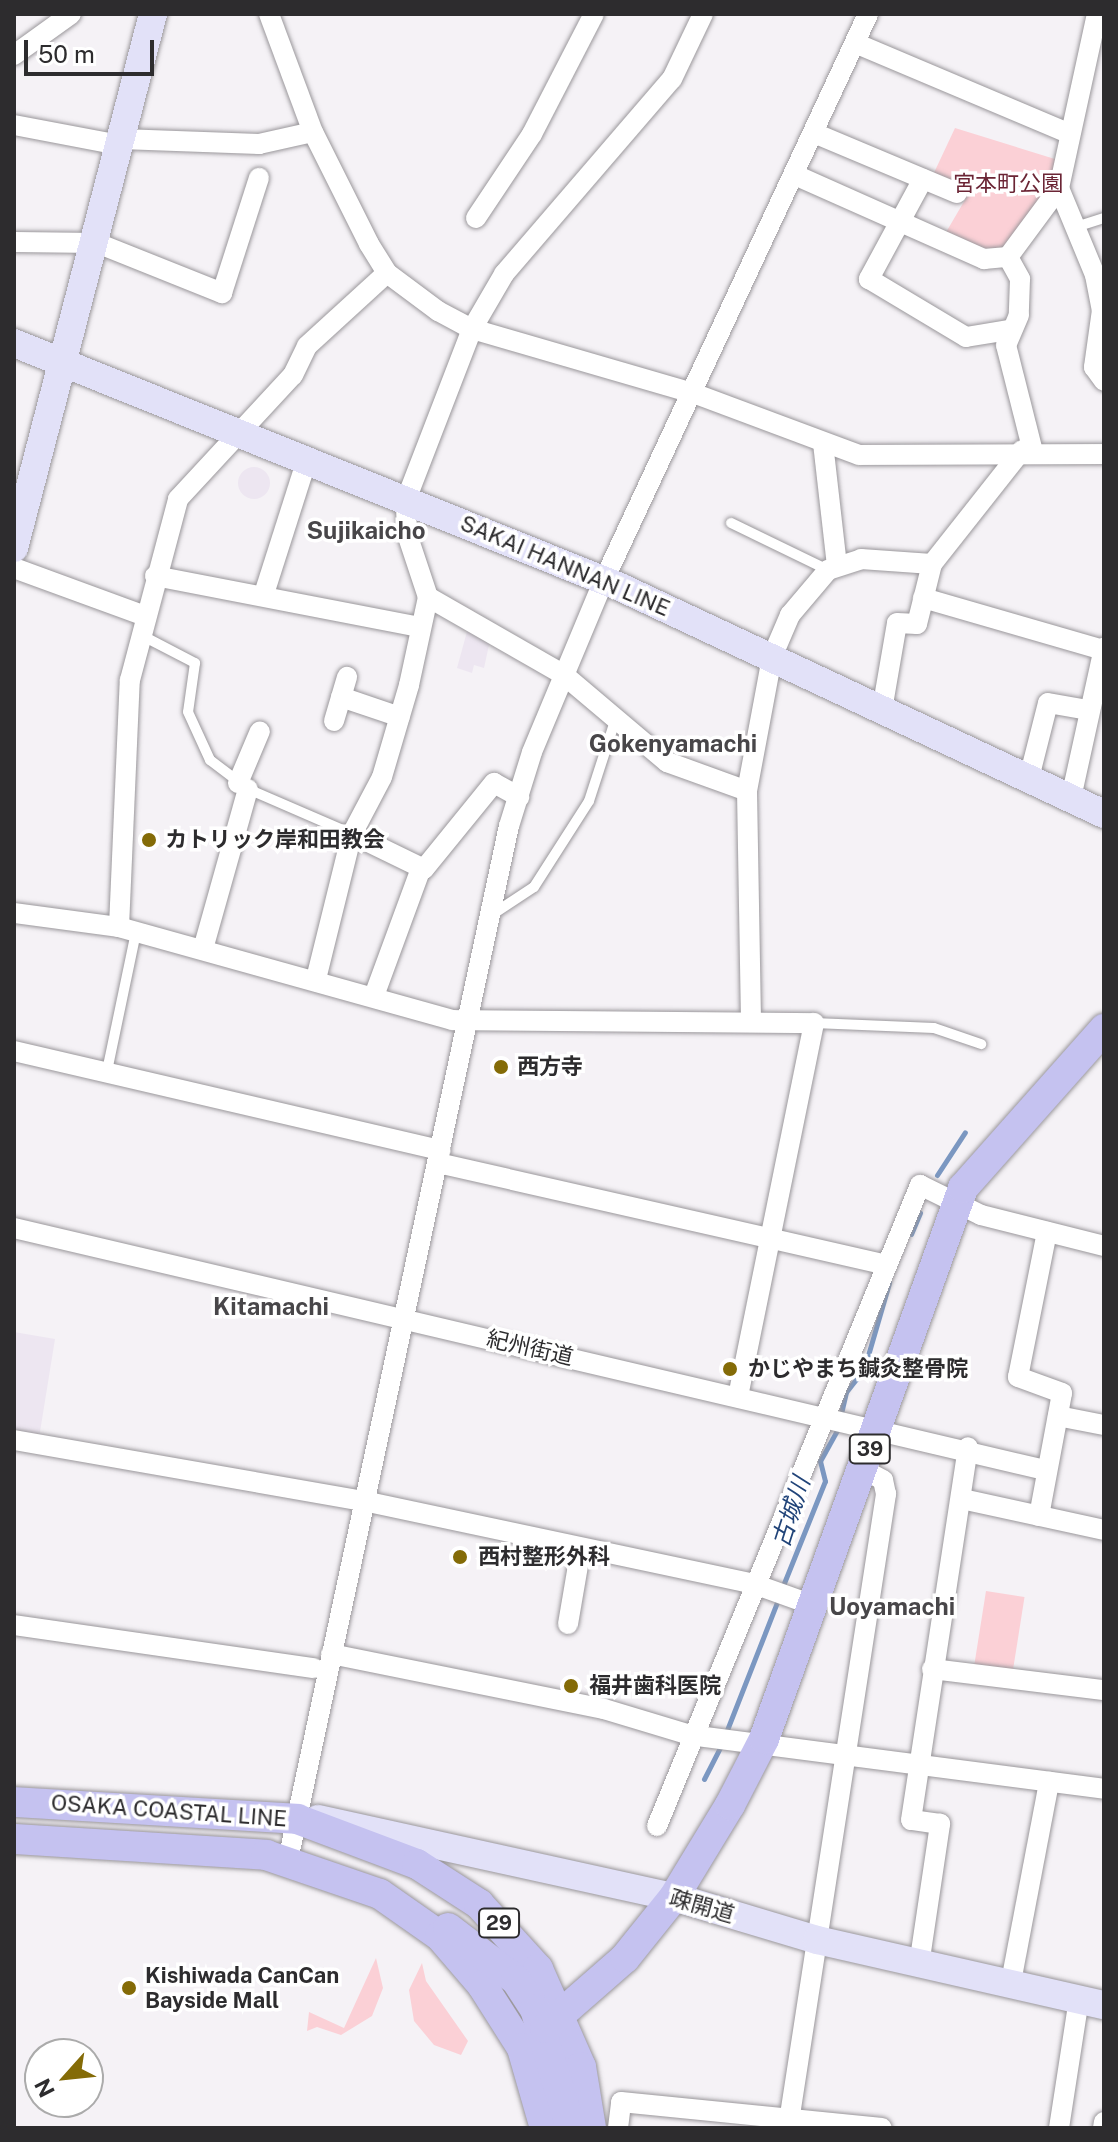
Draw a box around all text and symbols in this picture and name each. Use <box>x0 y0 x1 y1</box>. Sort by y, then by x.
scale bar <box>28 24 158 74</box>
text: 50 m <box>38 40 95 68</box>
park label: 宮本町公園 <box>953 171 1063 197</box>
street label: SAKAI HANNAN LINE <box>456 510 674 622</box>
district label: Sujikaicho <box>307 517 425 545</box>
district label: Gokenyamachi <box>589 730 757 758</box>
place label: カトリック岸和田教会 <box>165 827 385 853</box>
marker: カトリック岸和田教会 <box>140 831 158 849</box>
place label: 西方寺 <box>517 1054 583 1080</box>
marker: 西方寺 <box>492 1058 510 1076</box>
district label: Kitamachi <box>213 1293 329 1321</box>
street label: 紀州街道 <box>484 1325 576 1371</box>
place label: かじやまち鍼灸整骨院 <box>748 1356 968 1382</box>
marker: かじやまち鍼灸整骨院 <box>719 1358 741 1380</box>
road number: 39 <box>848 1433 892 1465</box>
water label: 古城川 <box>766 1473 816 1551</box>
place label: 西村整形外科 <box>478 1544 610 1570</box>
marker: 西村整形外科 <box>449 1546 471 1568</box>
district label: Uoyamachi <box>829 1593 955 1621</box>
place label: 福井歯科医院 <box>589 1673 721 1699</box>
marker: 福井歯科医院 <box>560 1675 582 1697</box>
street label: OSAKA COASTAL LINE <box>50 1790 288 1832</box>
street label: 疎開道 <box>667 1884 737 1928</box>
road number: 29 <box>477 1907 521 1939</box>
place label: Kishiwada CanCan Bayside Mall <box>145 1962 339 2014</box>
marker: Kishiwada CanCan Bayside Mall <box>120 1979 138 1997</box>
north arrow <box>24 2038 104 2118</box>
text: N <box>29 2074 60 2102</box>

